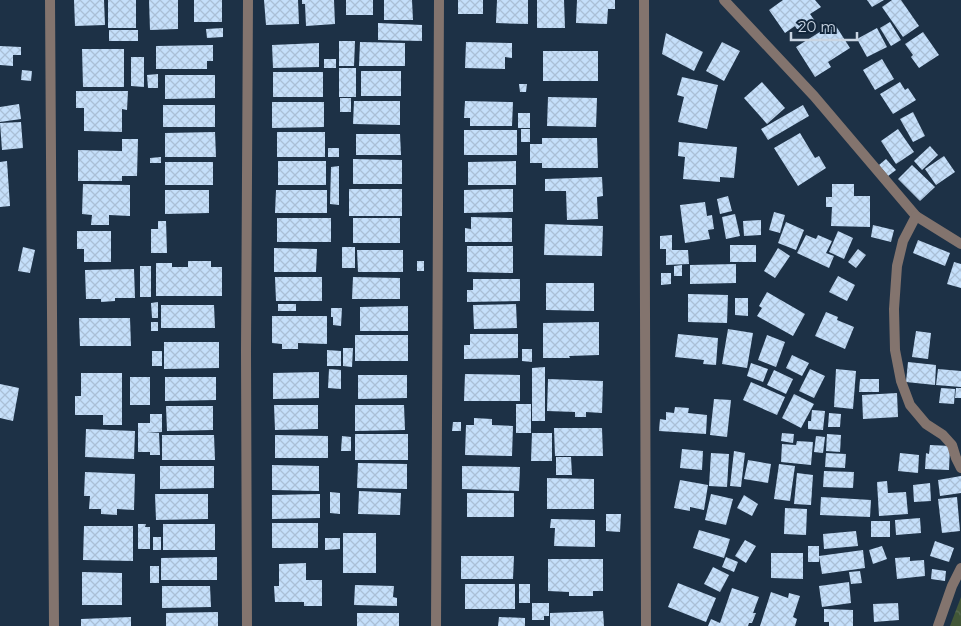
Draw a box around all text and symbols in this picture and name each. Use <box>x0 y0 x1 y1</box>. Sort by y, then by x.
scale bar <box>791 10 857 42</box>
text: 20 m <box>798 17 836 36</box>

